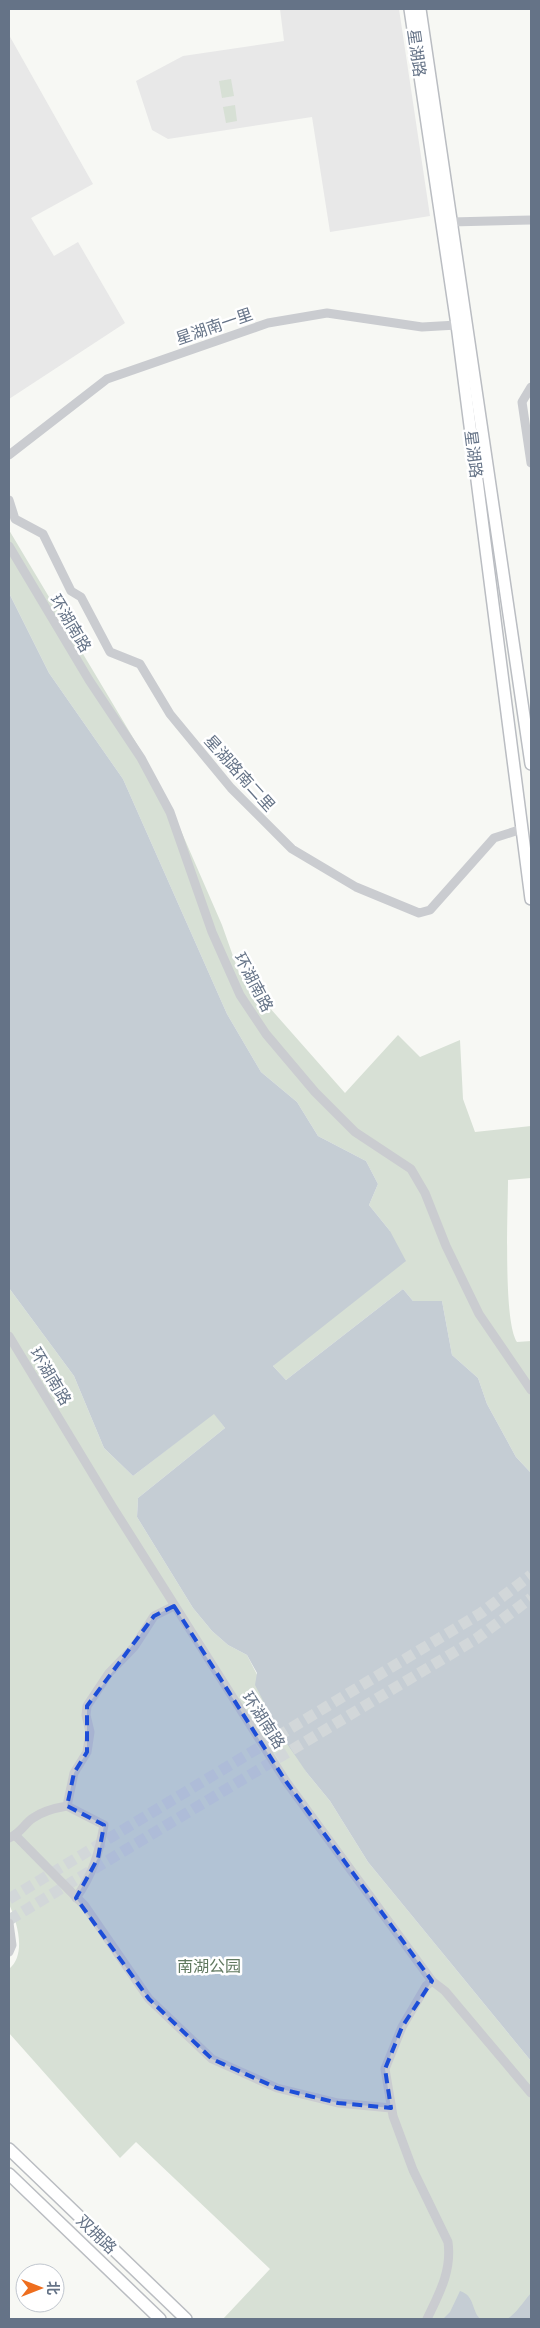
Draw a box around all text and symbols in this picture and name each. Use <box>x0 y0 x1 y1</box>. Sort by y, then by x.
street label: 星湖路 <box>405 28 430 78</box>
street label: 星湖南一里 <box>173 304 255 348</box>
street label: 星湖路 <box>462 429 487 479</box>
street label: 环湖南路 <box>47 590 96 655</box>
street label: 星湖路南二里 <box>201 731 280 815</box>
street label: 环湖南路 <box>231 949 278 1014</box>
street label: 环湖南路 <box>27 1343 76 1408</box>
street label: 环湖南路 <box>239 1688 290 1752</box>
park label: 南湖公园 <box>177 1956 241 1975</box>
street label: 双拥路 <box>73 2210 121 2257</box>
north arrow <box>15 2263 65 2313</box>
text: 北 <box>45 2281 62 2295</box>

